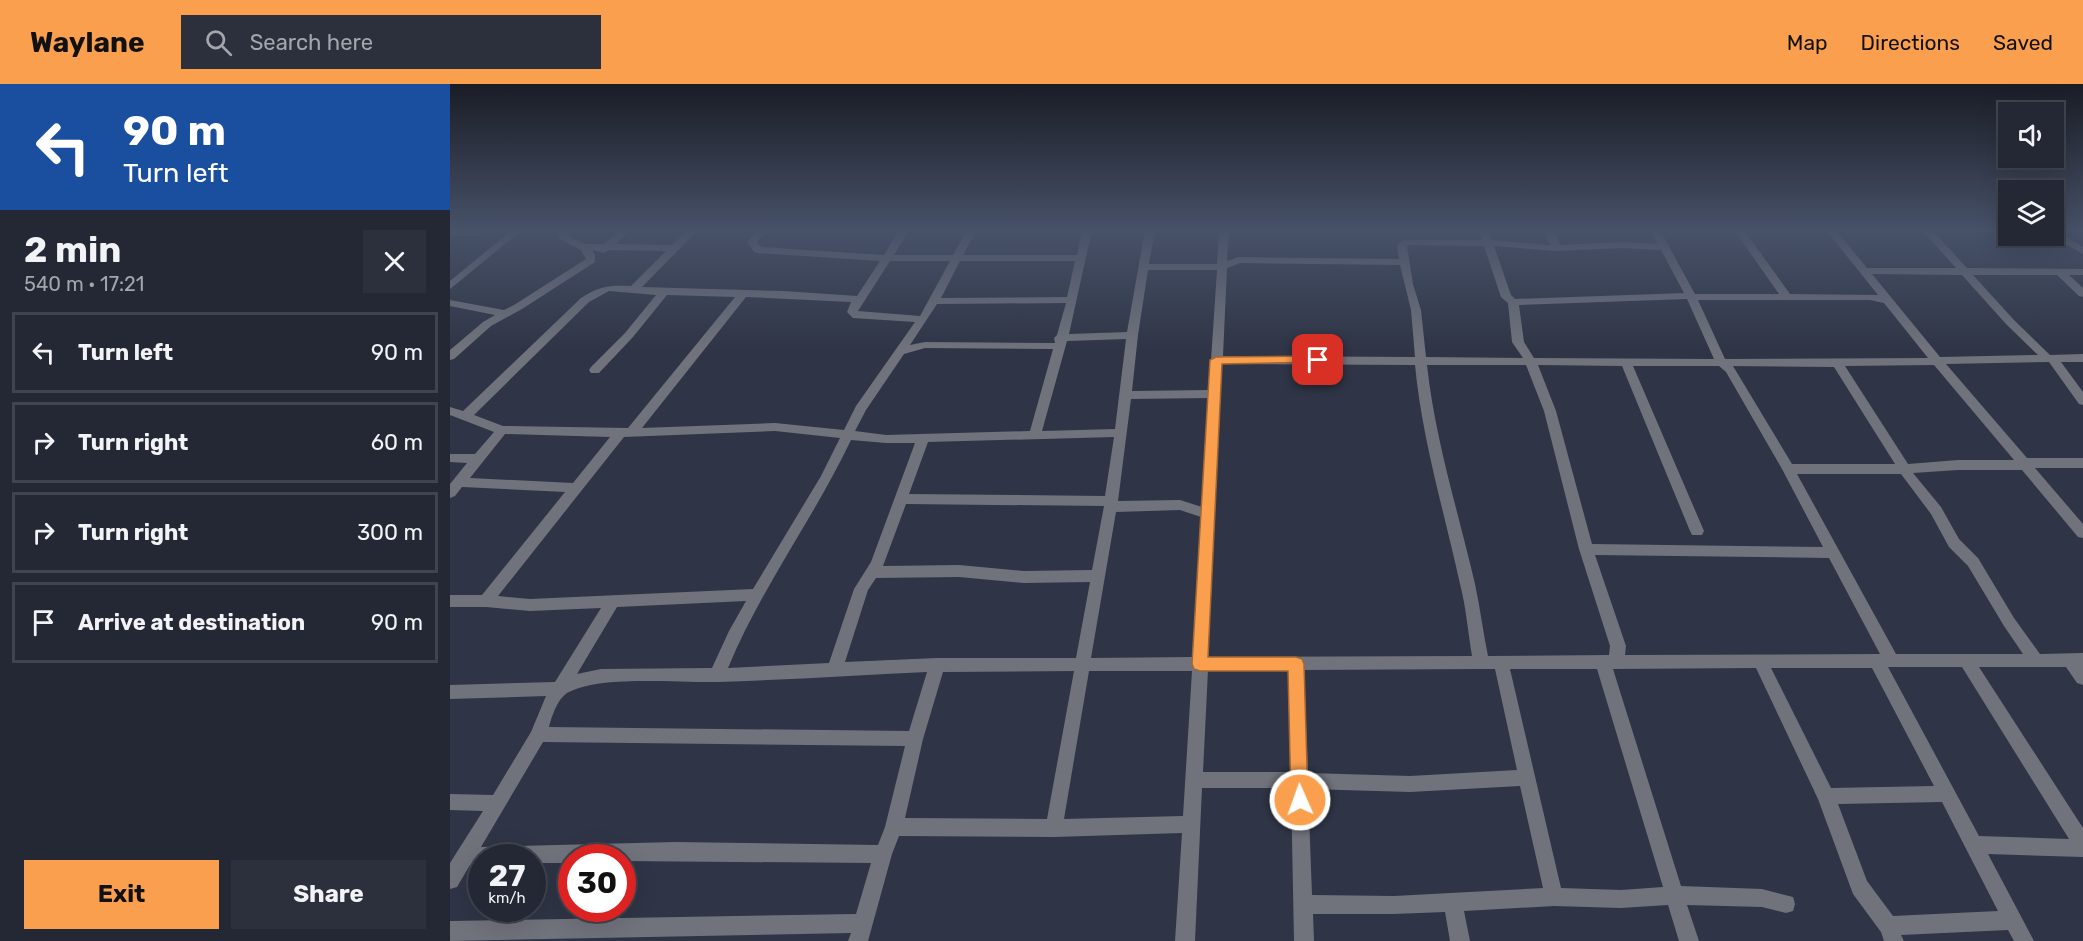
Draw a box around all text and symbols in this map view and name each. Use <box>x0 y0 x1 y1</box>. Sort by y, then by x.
search box <box>181 15 601 69</box>
text: Waylane <box>30 26 145 59</box>
icon: search <box>202 26 235 59</box>
text: Search here <box>250 29 373 56</box>
text: Map <box>1787 30 1828 55</box>
text: Directions <box>1861 30 1960 55</box>
text: Saved <box>1993 30 2053 55</box>
map controls <box>1998 102 2064 246</box>
button: sound <box>1998 102 2064 168</box>
text: 90 m <box>123 106 226 156</box>
icon: left <box>24 108 102 186</box>
text: Turn left <box>123 157 228 189</box>
button: layers <box>1998 180 2064 246</box>
text: 2 min <box>24 228 122 271</box>
button: close <box>363 230 426 293</box>
text: 540 m · 17:21 <box>24 272 144 296</box>
pin <box>1292 334 1343 385</box>
icon: left <box>27 336 60 369</box>
text: Turn left <box>78 339 173 366</box>
text: 90 m <box>371 339 423 366</box>
icon: arrive <box>1301 343 1334 376</box>
icon: right <box>27 426 60 459</box>
text: Turn right <box>78 429 188 456</box>
text: 60 m <box>371 429 423 456</box>
icon: right <box>27 516 60 549</box>
text: Turn right <box>78 519 188 546</box>
text: 300 m <box>357 519 423 546</box>
icon: arrive <box>27 606 60 639</box>
text: Arrive at destination <box>78 609 305 636</box>
text: 90 m <box>371 609 423 636</box>
position arrow <box>1268 768 1332 832</box>
speed limit sign: 30 <box>558 844 636 922</box>
text: 27 <box>489 858 525 894</box>
button: Exit <box>24 860 219 929</box>
button: Share <box>231 860 426 929</box>
text: km/h <box>488 889 526 907</box>

